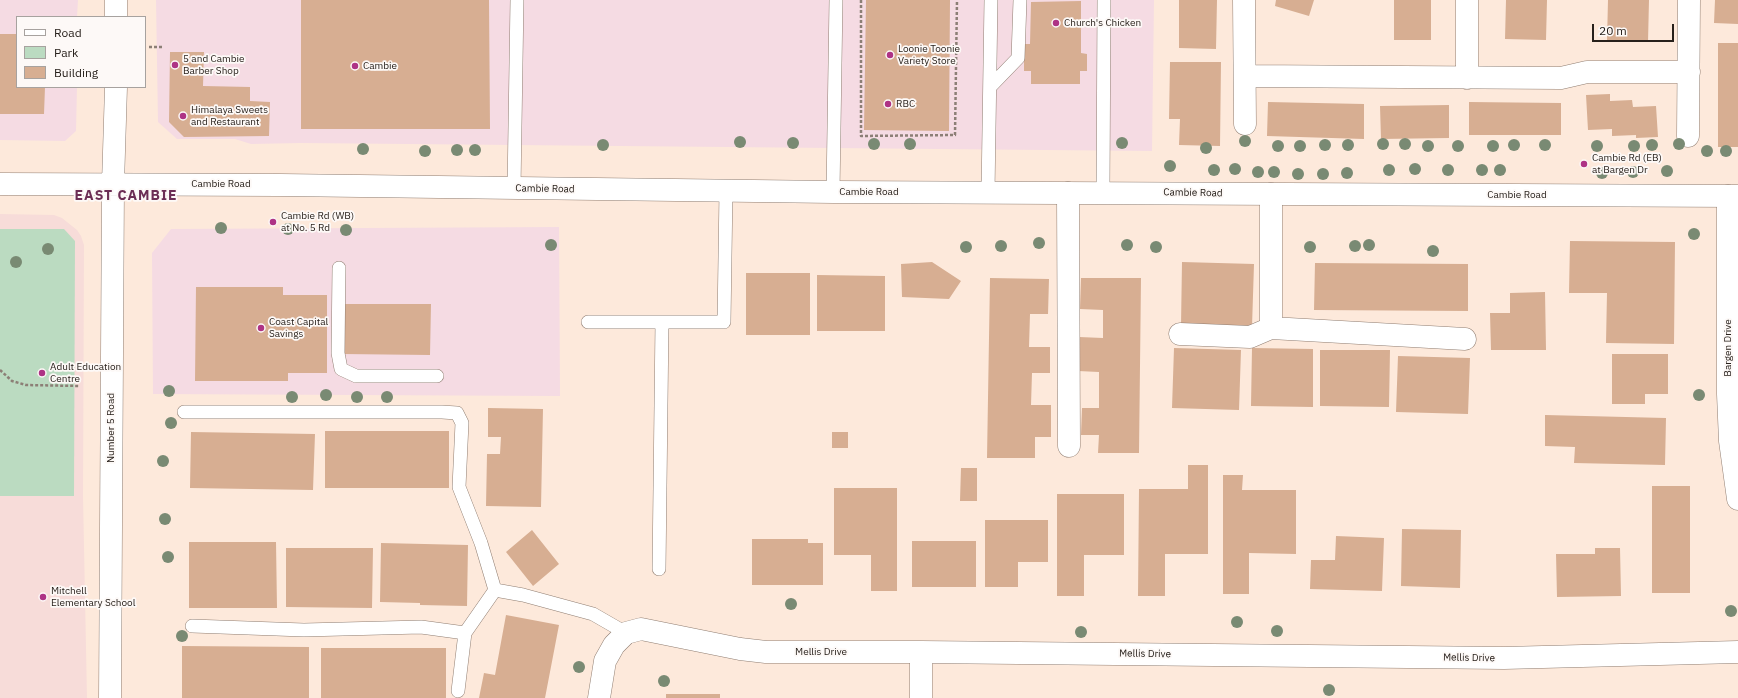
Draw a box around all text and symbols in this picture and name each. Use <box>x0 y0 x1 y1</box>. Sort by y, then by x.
legend <box>16 16 146 88</box>
scale bar <box>1594 16 1676 42</box>
place label: Church's Chicken <box>1064 17 1141 29</box>
marker: Church's Chicken <box>1051 18 1061 28</box>
text: 20 m <box>1599 23 1627 38</box>
text: Road <box>54 25 82 40</box>
place label: Loonie Toonie Variety Store <box>898 43 960 66</box>
text: Park <box>54 45 78 60</box>
marker: Loonie Toonie Variety Store <box>885 50 895 60</box>
place label: 5 and Cambie Barber Shop <box>183 53 245 76</box>
marker: 5 and Cambie Barber Shop <box>170 60 180 70</box>
place label: Cambie <box>363 60 397 72</box>
marker: Cambie <box>350 61 360 71</box>
text: Building <box>54 65 98 80</box>
place label: RBC <box>896 98 915 110</box>
marker: RBC <box>883 99 893 109</box>
place label: Himalaya Sweets and Restaurant <box>191 104 268 128</box>
marker: Himalaya Sweets and Restaurant <box>178 111 188 121</box>
place label: Cambie Rd (EB) at Bargen Dr <box>1592 152 1662 176</box>
marker: Cambie Rd (EB) at Bargen Dr <box>1579 159 1589 169</box>
street label: Cambie Road <box>191 178 251 190</box>
street label: Cambie Road <box>515 182 575 196</box>
street label: Cambie Road <box>839 186 899 198</box>
street label: Cambie Road <box>1163 186 1223 200</box>
district label: EAST CAMBIE <box>75 188 177 204</box>
street label: Cambie Road <box>1487 189 1547 201</box>
place label: Cambie Rd (WB) at No. 5 Rd <box>281 210 354 234</box>
marker: Cambie Rd (WB) at No. 5 Rd <box>268 217 278 227</box>
place label: Coast Capital Savings <box>269 316 328 340</box>
street label: Bargen Drive <box>1722 319 1734 377</box>
marker: Coast Capital Savings <box>256 323 266 333</box>
place label: Adult Education Centre <box>50 361 121 384</box>
marker: Adult Education Centre <box>37 368 47 378</box>
street label: Number 5 Road <box>105 393 117 463</box>
place label: Mitchell Elementary School <box>51 585 135 608</box>
marker: Mitchell Elementary School <box>38 592 48 602</box>
street label: Mellis Drive <box>795 646 847 658</box>
street label: Mellis Drive <box>1119 648 1171 660</box>
street label: Mellis Drive <box>1443 652 1495 664</box>

